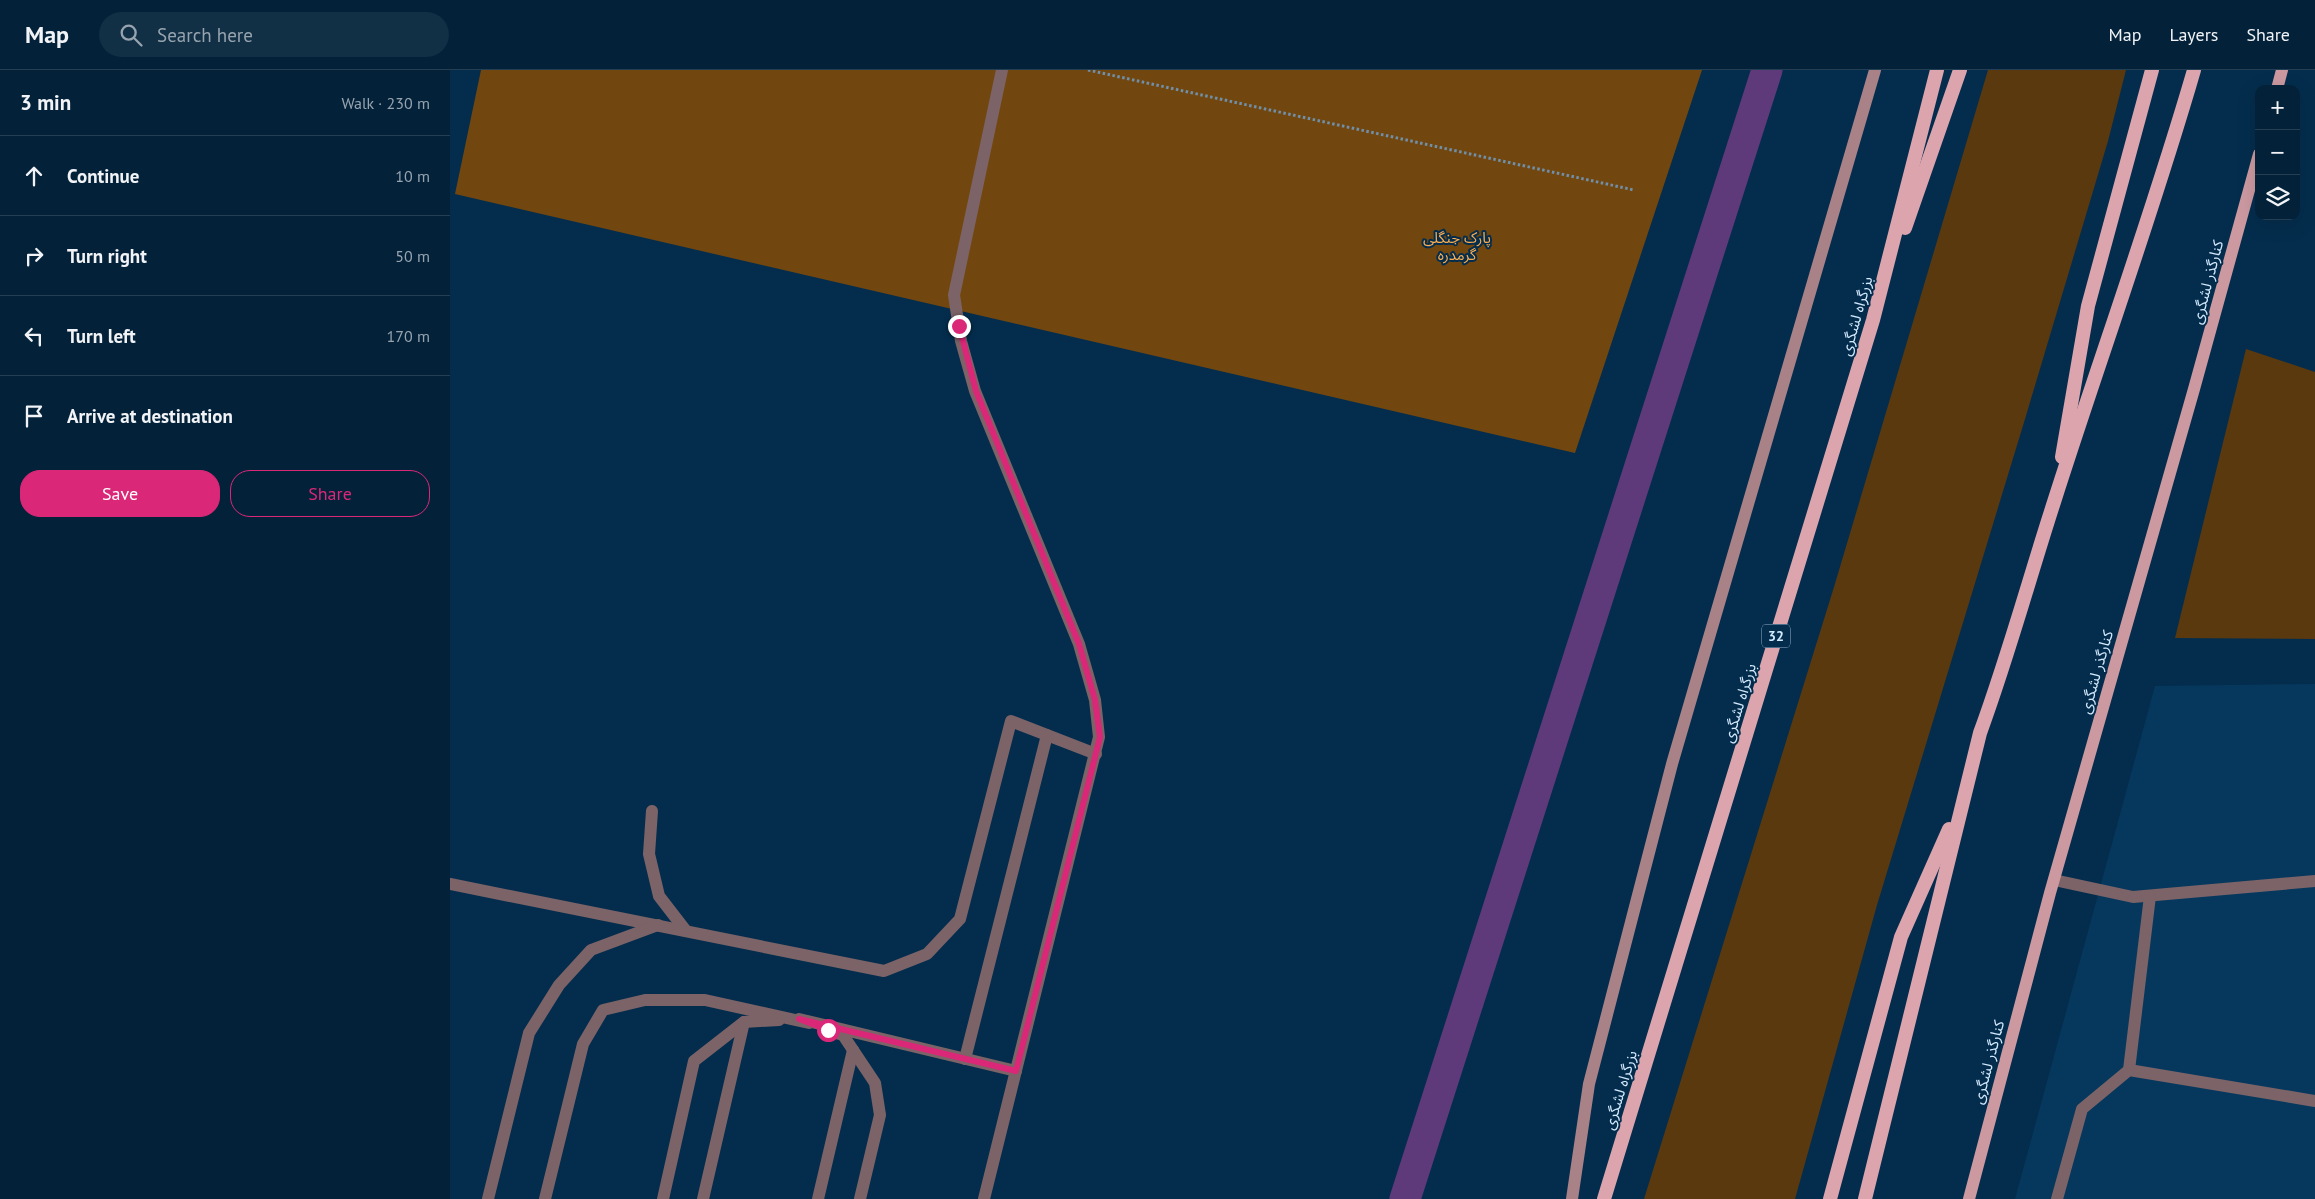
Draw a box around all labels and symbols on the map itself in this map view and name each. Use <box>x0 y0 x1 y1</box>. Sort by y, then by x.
park label: پارک جنگلی گرمدره <box>1423 228 1491 264</box>
street label: کنارگذر لشگری <box>2187 237 2227 326</box>
street label: بزرگراه لشگری <box>1836 274 1876 358</box>
route end <box>948 315 971 338</box>
road number: 32 <box>1762 624 1790 648</box>
street label: کنارگذر لشگری <box>2075 627 2117 716</box>
street label: بزرگراه لشگری <box>1718 661 1760 745</box>
street label: کنارگذر لشگری <box>1968 1017 2008 1106</box>
route start <box>817 1019 840 1042</box>
street label: بزرگراه لشگری <box>1599 1048 1641 1132</box>

